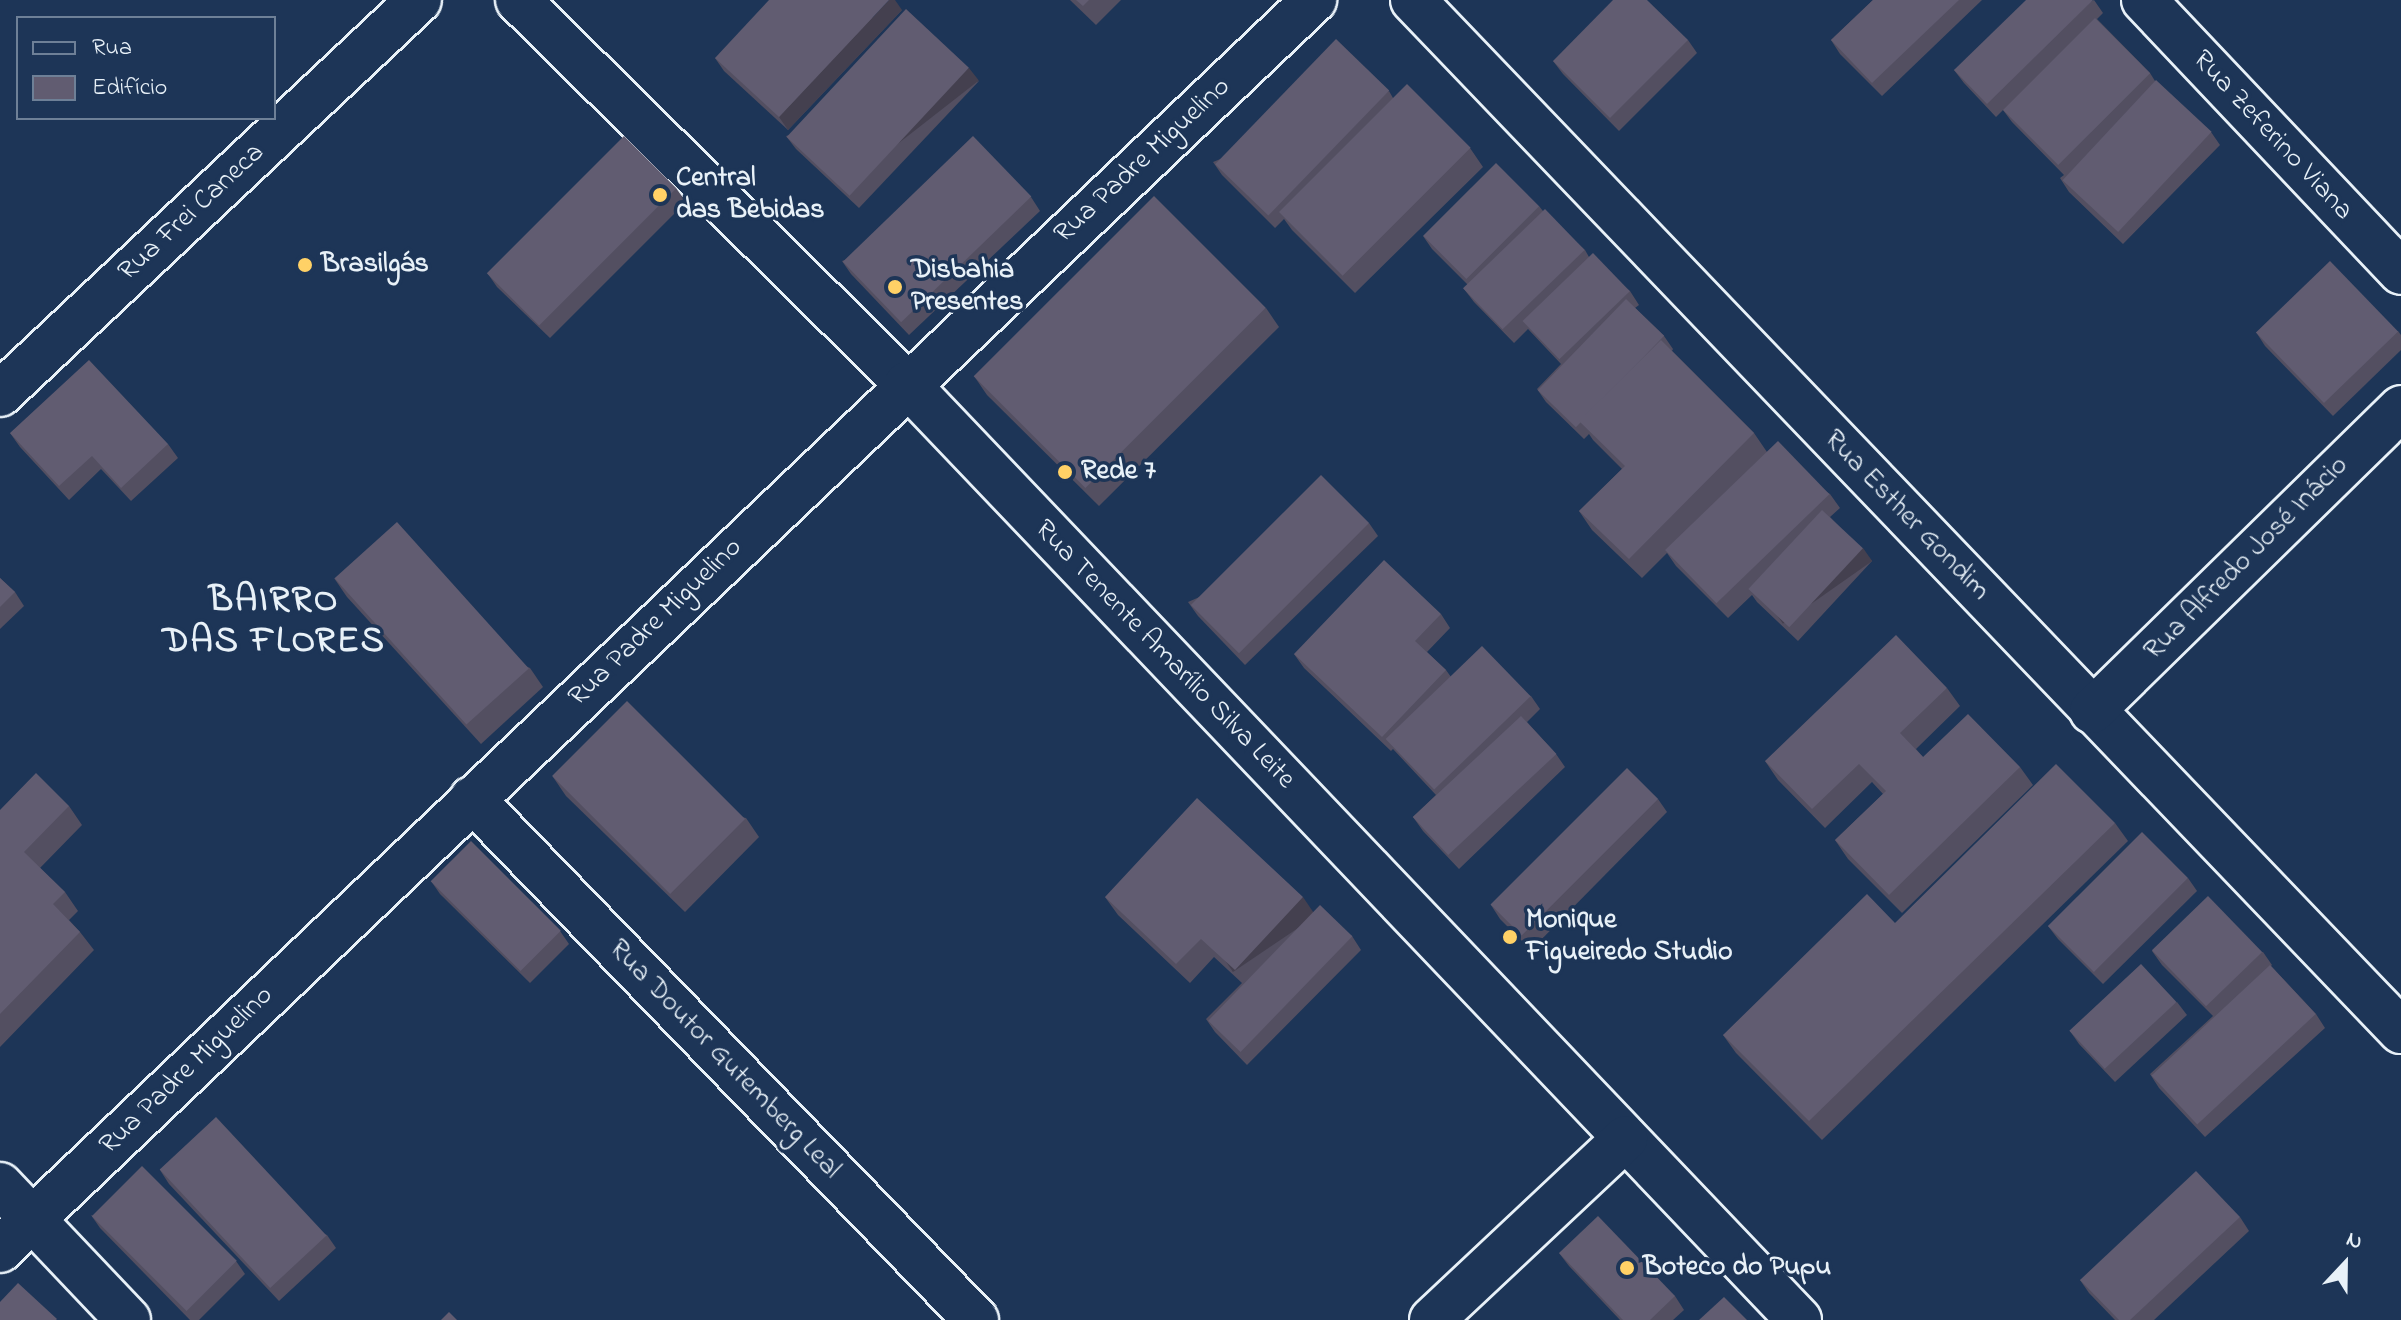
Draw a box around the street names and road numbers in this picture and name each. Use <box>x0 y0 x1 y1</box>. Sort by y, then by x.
street label: Rua Zeferino Viana <box>2185 44 2359 228</box>
street label: Rua Padre Miguelino <box>1048 71 1238 251</box>
street label: Rua Frei Caneca <box>112 137 272 289</box>
street label: Rua Esther Gondim <box>1816 424 1996 608</box>
street label: Rua Alfredo José Inácio <box>2138 450 2356 668</box>
street label: Rua Tenente Amarílio Silva Leite <box>1027 514 1301 796</box>
street label: Rua Padre Miguelino <box>562 532 750 714</box>
street label: Rua Doutor Gutemberg Leal <box>601 933 847 1187</box>
street label: Rua Padre Miguelino <box>93 980 281 1162</box>

